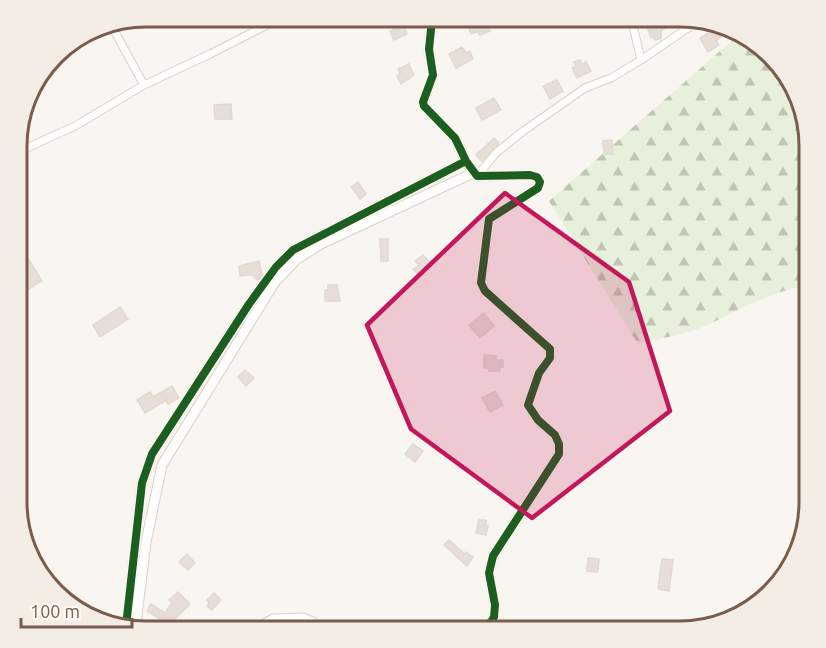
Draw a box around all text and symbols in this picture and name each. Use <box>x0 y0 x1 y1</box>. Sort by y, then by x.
scale bar <box>21 591 132 629</box>
text: 100 m <box>30 601 80 621</box>

